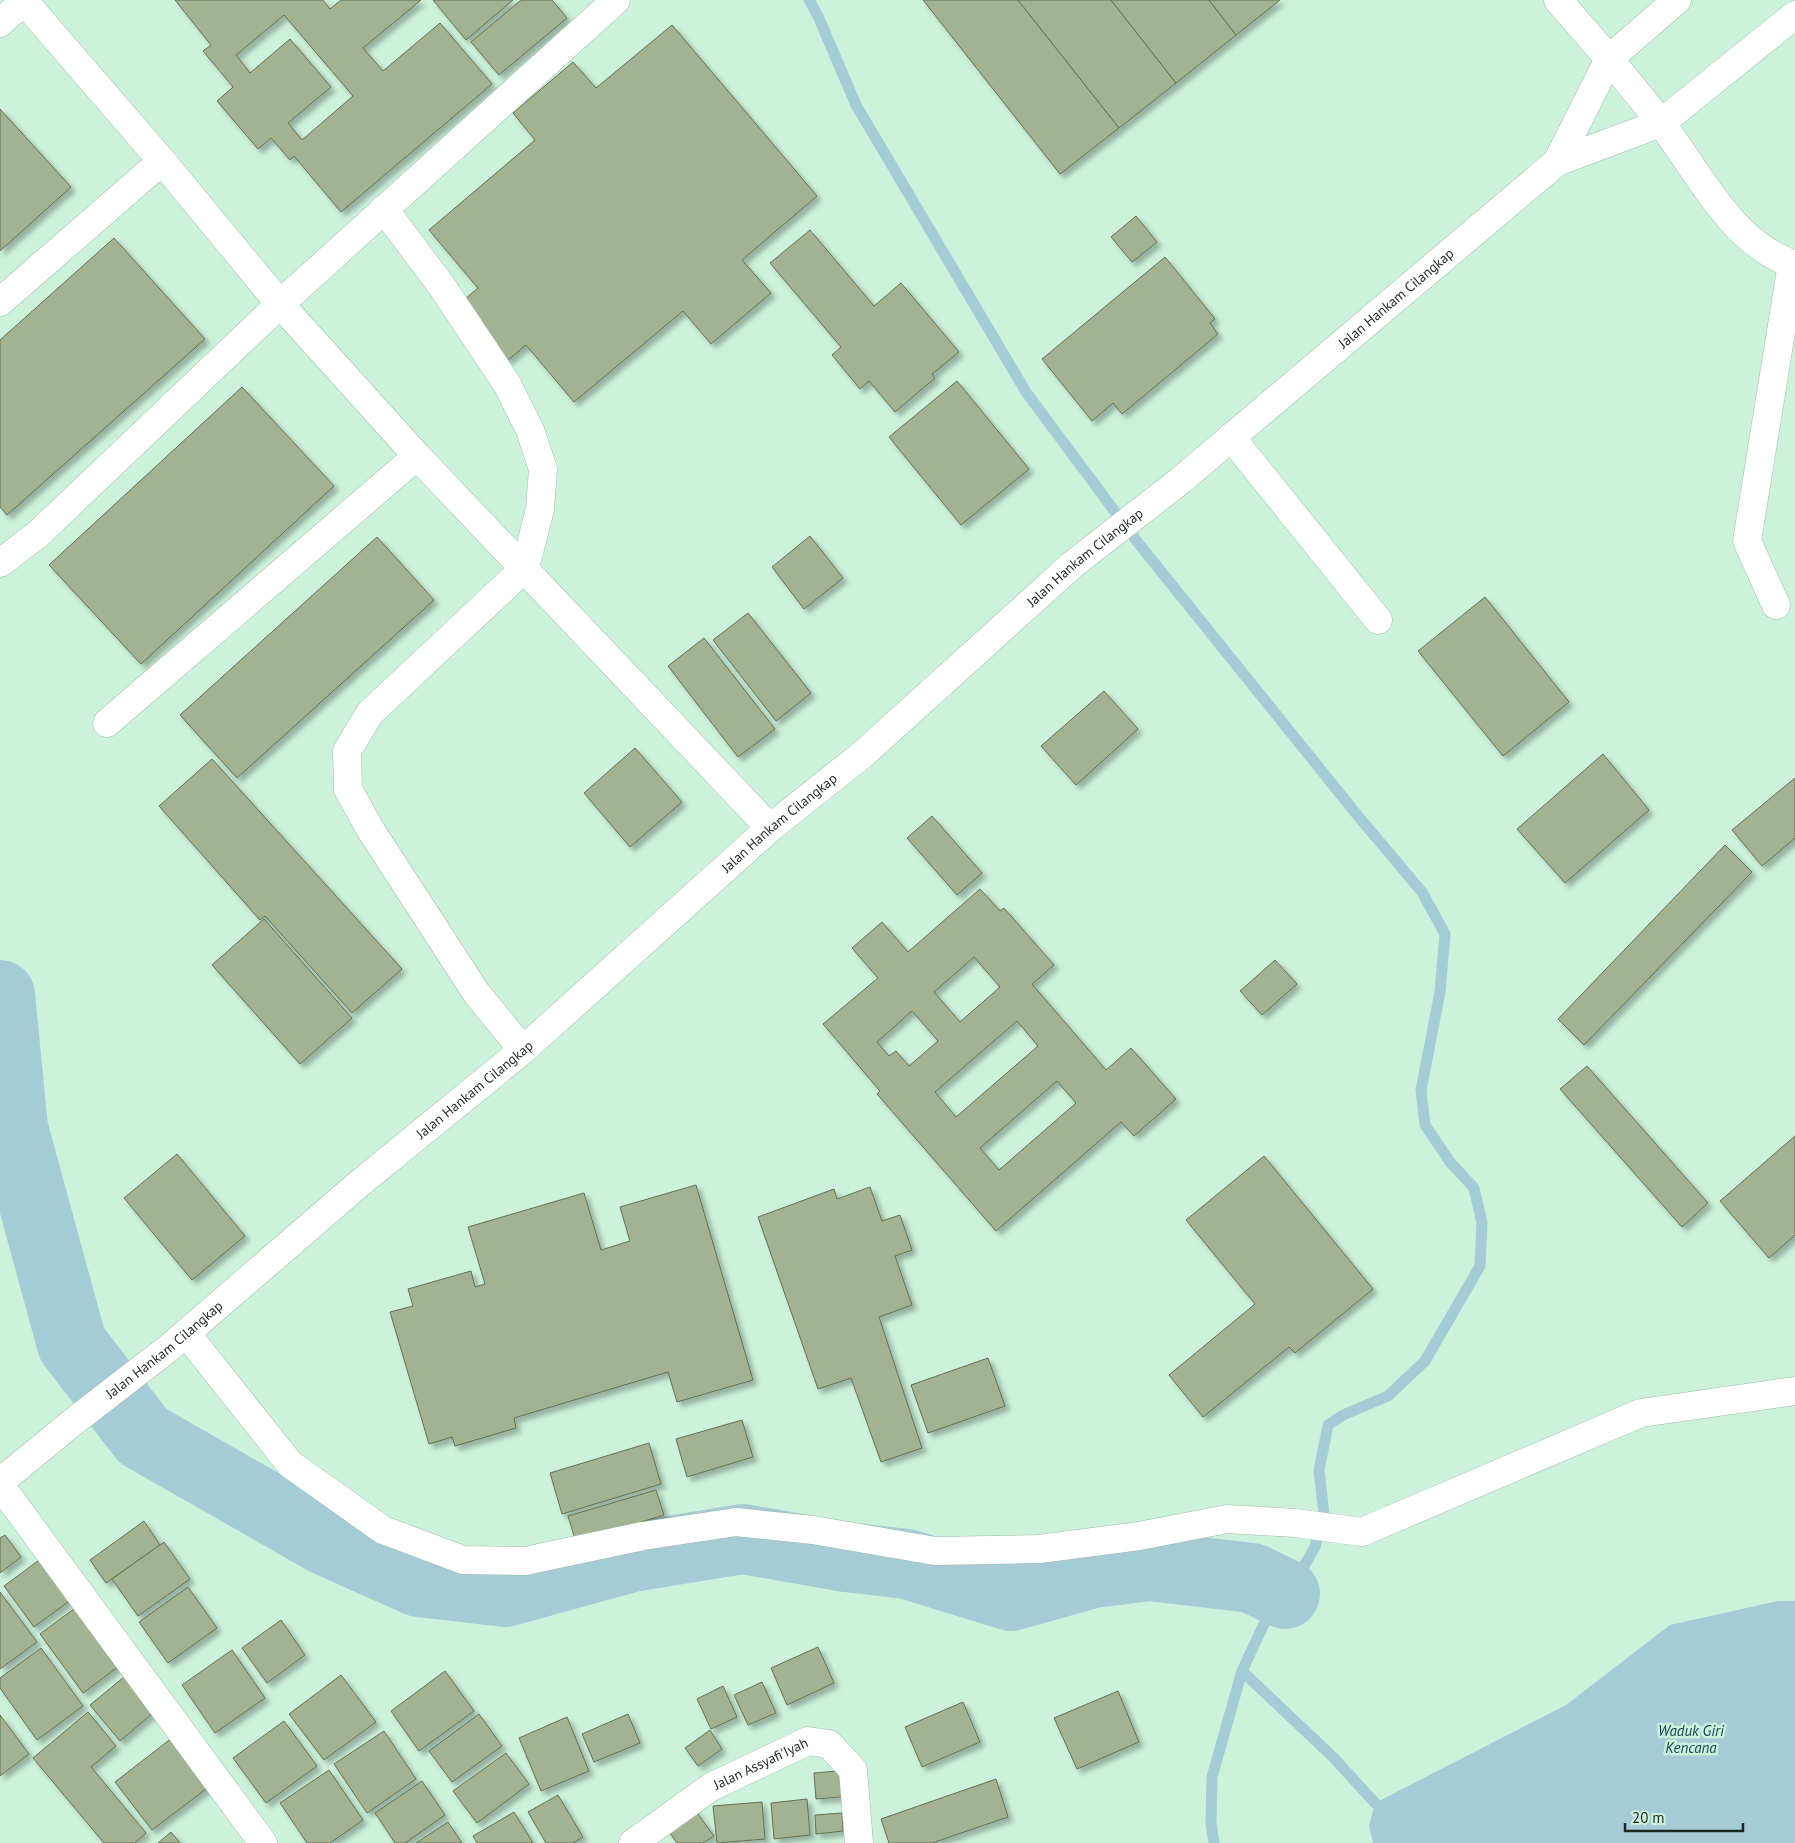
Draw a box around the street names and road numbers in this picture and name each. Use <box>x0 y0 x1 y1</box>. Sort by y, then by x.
street label: Jalan Hankam Cilangkap <box>1334 244 1457 353</box>
street label: Jalan Hankam Cilangkap <box>1022 504 1147 611</box>
street label: Jalan Hankam Cilangkap <box>717 769 841 877</box>
street label: Jalan Hankam Cilangkap <box>412 1036 537 1143</box>
street label: Jalan Hankam Cilangkap <box>101 1297 226 1403</box>
street label: Jalan Assyafi'Iyah <box>710 1733 811 1794</box>

